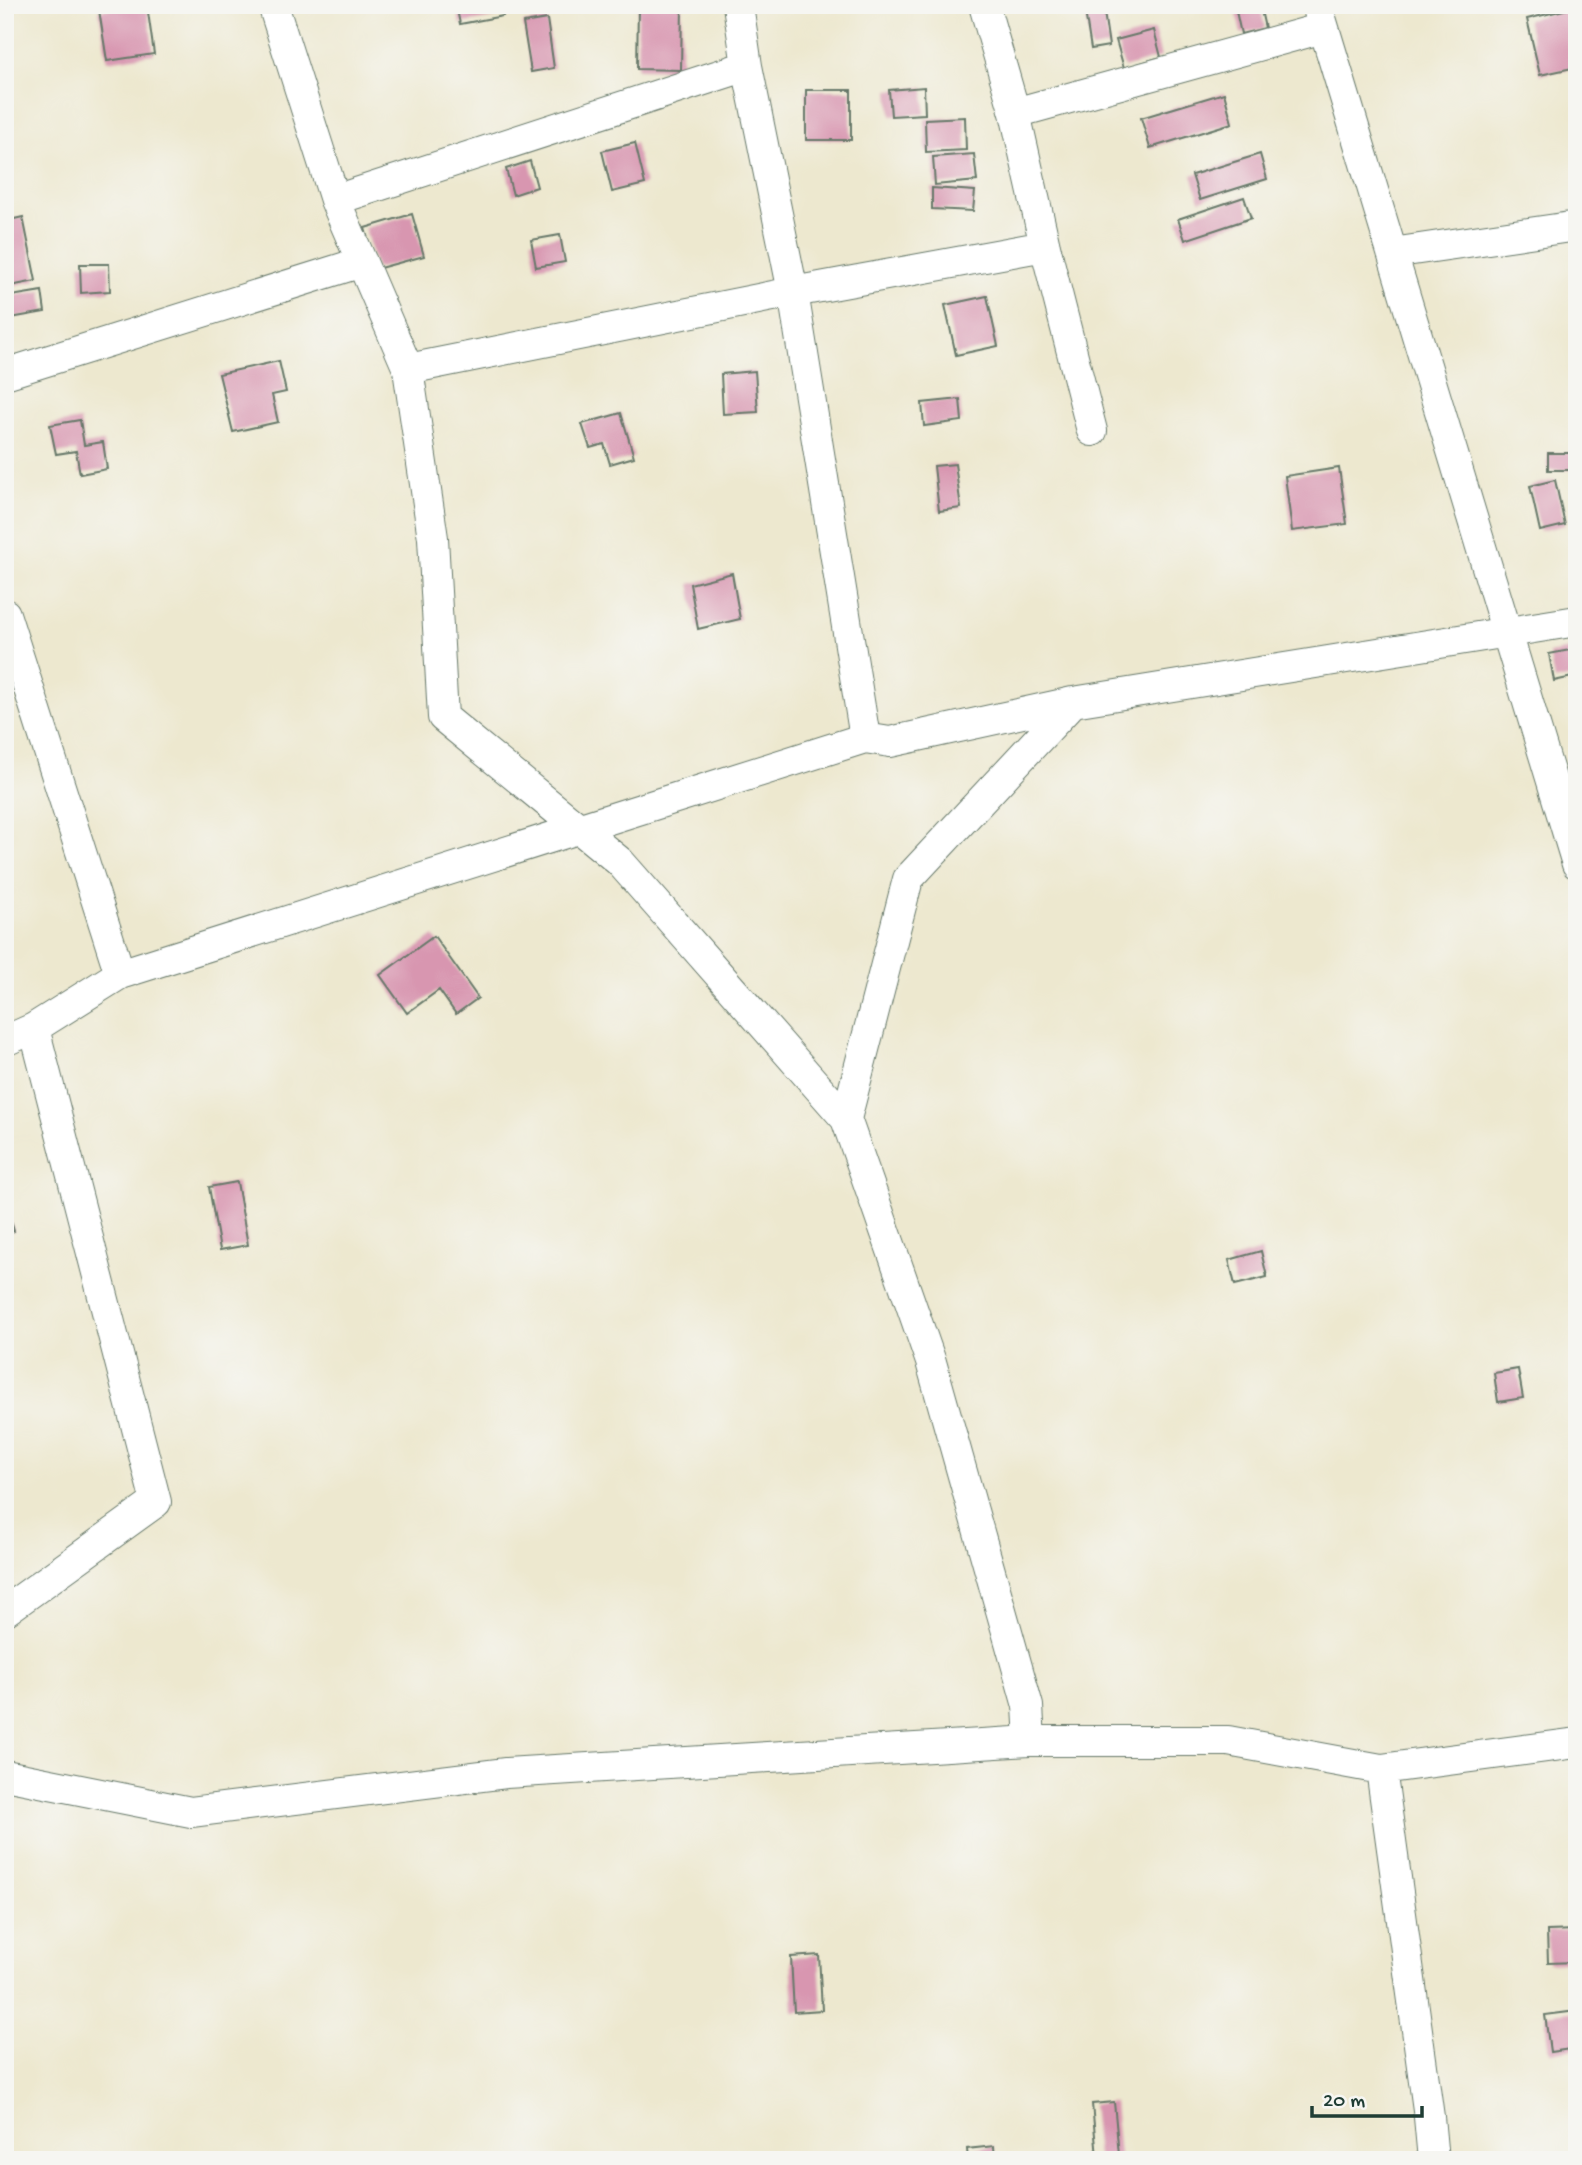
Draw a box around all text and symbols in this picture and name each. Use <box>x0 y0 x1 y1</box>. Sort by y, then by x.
scale bar <box>1312 2074 1423 2118</box>
text: 20 m <box>1323 2090 1365 2115</box>

